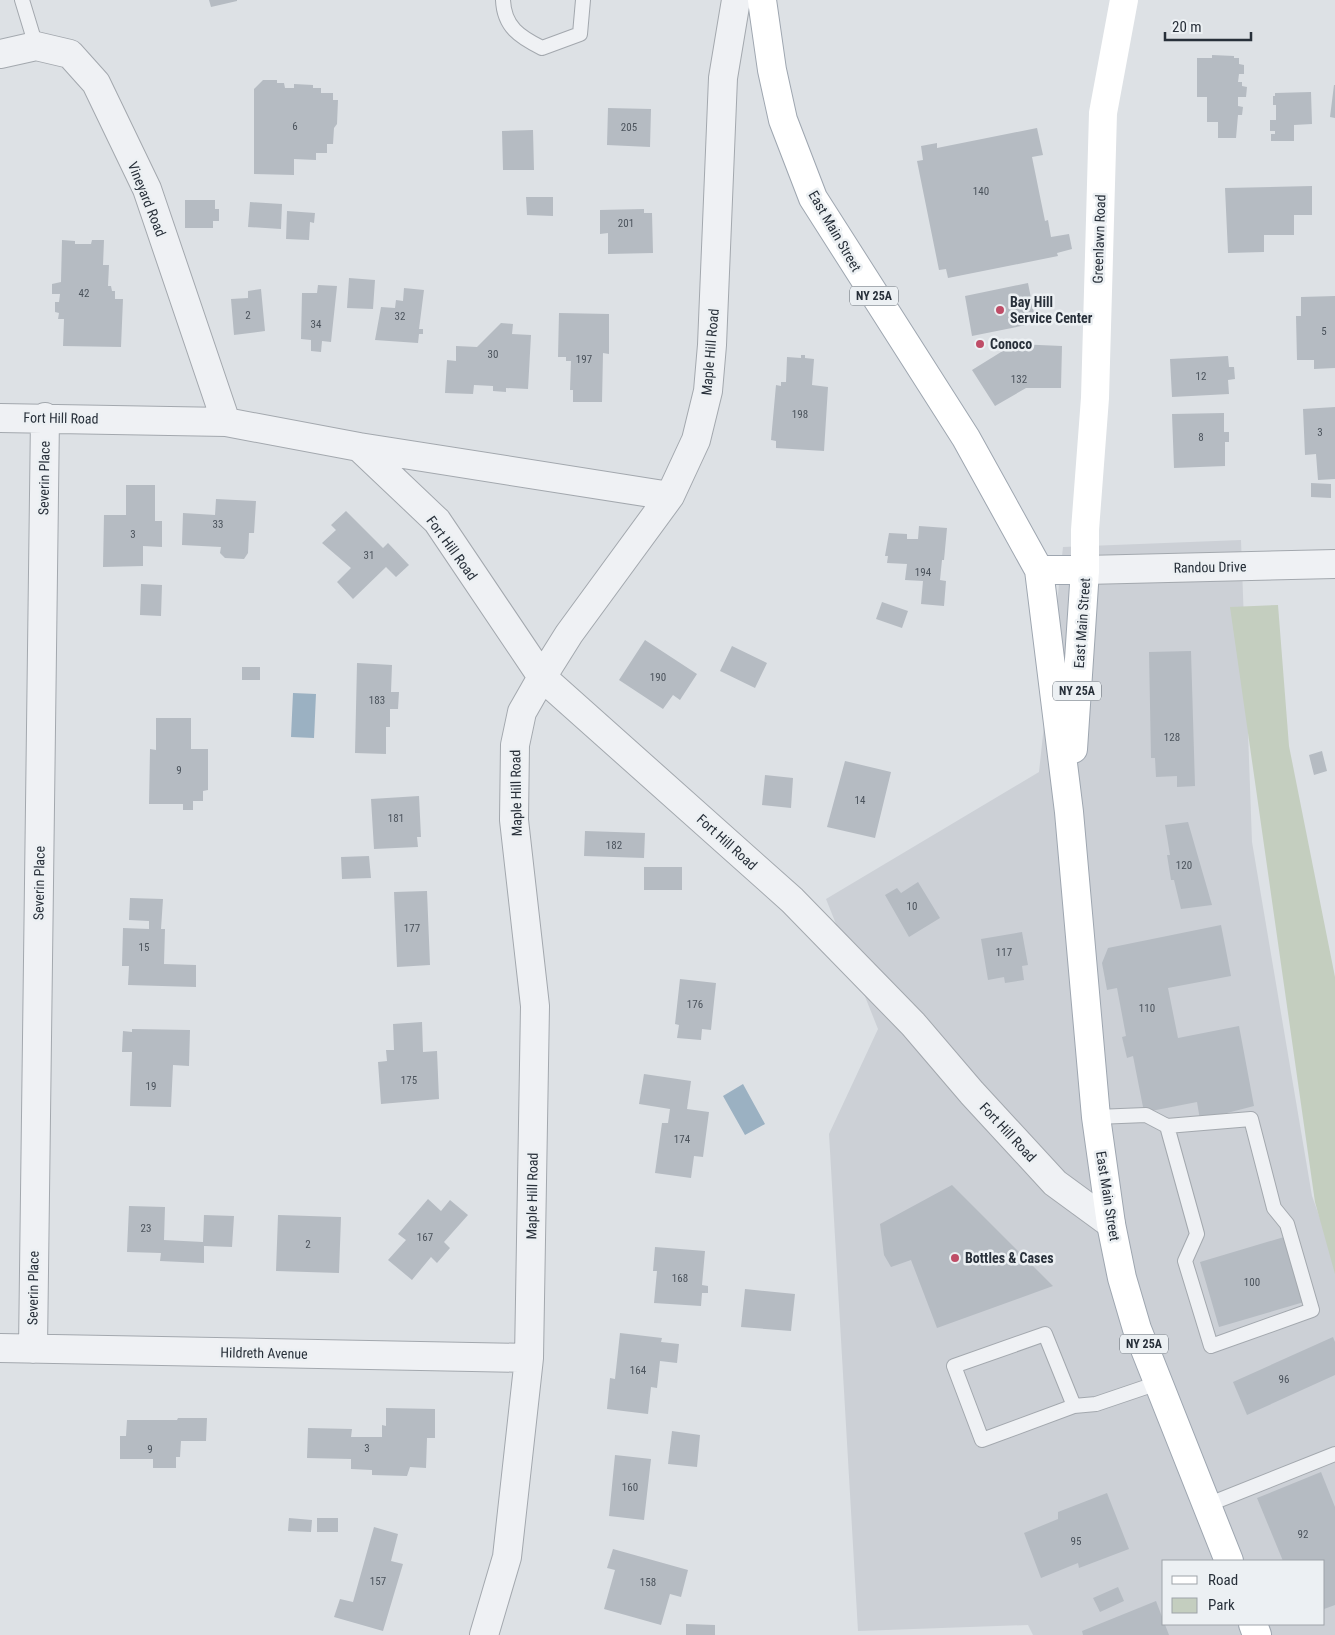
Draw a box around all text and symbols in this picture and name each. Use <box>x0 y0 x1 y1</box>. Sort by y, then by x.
scale bar <box>1165 10 1251 42</box>
text: 20 m <box>1172 18 1202 36</box>
house number: 6 <box>292 120 298 133</box>
house number: 205 <box>621 121 637 134</box>
street label: Vineyard Road <box>125 159 169 239</box>
house number: 140 <box>973 185 989 198</box>
street label: East Main Street <box>805 188 865 274</box>
street label: Greenlawn Road <box>1089 194 1109 284</box>
house number: 201 <box>618 217 634 230</box>
road number: NY 25A <box>850 286 898 306</box>
house number: 42 <box>79 287 89 300</box>
place label: Bay Hill Service Center <box>1010 294 1093 326</box>
marker: Bay Hill Service Center <box>994 304 1006 316</box>
street label: Maple Hill Road <box>698 308 722 396</box>
house number: 2 <box>245 309 251 322</box>
house number: 32 <box>395 310 405 323</box>
house number: 34 <box>311 318 322 331</box>
house number: 5 <box>1321 325 1327 338</box>
place label: Conoco <box>990 336 1032 352</box>
marker: Conoco <box>974 338 986 350</box>
house number: 30 <box>488 348 498 361</box>
house number: 197 <box>576 353 592 366</box>
house number: 12 <box>1196 370 1206 383</box>
house number: 132 <box>1011 373 1027 386</box>
house number: 198 <box>792 408 808 421</box>
street label: Fort Hill Road <box>23 409 99 427</box>
house number: 3 <box>1317 426 1323 439</box>
house number: 8 <box>1198 431 1204 444</box>
street label: Severin Place <box>35 440 53 515</box>
street label: Fort Hill Road <box>423 513 481 583</box>
house number: 33 <box>213 518 223 531</box>
house number: 3 <box>130 528 136 541</box>
house number: 31 <box>364 549 374 562</box>
street label: Randou Drive <box>1173 558 1247 576</box>
house number: 194 <box>915 566 932 579</box>
street label: East Main Street <box>1071 577 1093 669</box>
house number: 190 <box>650 671 666 684</box>
road number: NY 25A <box>1053 681 1101 700</box>
house number: 183 <box>369 694 385 707</box>
house number: 128 <box>1164 731 1180 744</box>
street label: Maple Hill Road <box>507 749 525 837</box>
house number: 9 <box>176 764 182 777</box>
house number: 14 <box>855 794 866 807</box>
street label: Fort Hill Road <box>694 811 760 873</box>
house number: 181 <box>388 812 404 825</box>
house number: 182 <box>606 839 622 852</box>
street label: Severin Place <box>30 845 48 920</box>
house number: 120 <box>1176 859 1192 872</box>
house number: 10 <box>907 900 917 913</box>
house number: 177 <box>404 922 420 935</box>
house number: 15 <box>139 941 149 954</box>
house number: 117 <box>996 946 1012 959</box>
house number: 176 <box>687 998 703 1011</box>
house number: 110 <box>1139 1002 1155 1015</box>
house number: 175 <box>401 1074 417 1087</box>
house number: 19 <box>146 1080 156 1093</box>
street label: Fort Hill Road <box>976 1099 1040 1165</box>
house number: 174 <box>674 1133 691 1146</box>
street label: East Main Street <box>1093 1150 1123 1242</box>
street label: Maple Hill Road <box>523 1152 541 1240</box>
house number: 23 <box>141 1222 151 1235</box>
house number: 167 <box>417 1231 433 1244</box>
house number: 2 <box>305 1238 311 1251</box>
street label: Severin Place <box>24 1250 42 1325</box>
place label: Bottles & Cases <box>965 1250 1054 1266</box>
marker: Bottles & Cases <box>949 1252 961 1264</box>
house number: 168 <box>672 1272 688 1285</box>
house number: 100 <box>1244 1276 1260 1289</box>
road number: NY 25A <box>1120 1335 1168 1354</box>
street label: Hildreth Avenue <box>220 1344 308 1362</box>
house number: 164 <box>630 1364 647 1377</box>
house number: 96 <box>1279 1373 1289 1386</box>
house number: 3 <box>364 1442 370 1455</box>
house number: 9 <box>147 1443 153 1456</box>
house number: 160 <box>622 1481 638 1494</box>
house number: 92 <box>1298 1528 1308 1541</box>
house number: 95 <box>1071 1535 1081 1548</box>
legend <box>1162 1560 1325 1625</box>
text: Road <box>1208 1571 1238 1589</box>
house number: 157 <box>370 1575 386 1588</box>
house number: 158 <box>640 1576 656 1589</box>
text: Park <box>1208 1596 1235 1614</box>

